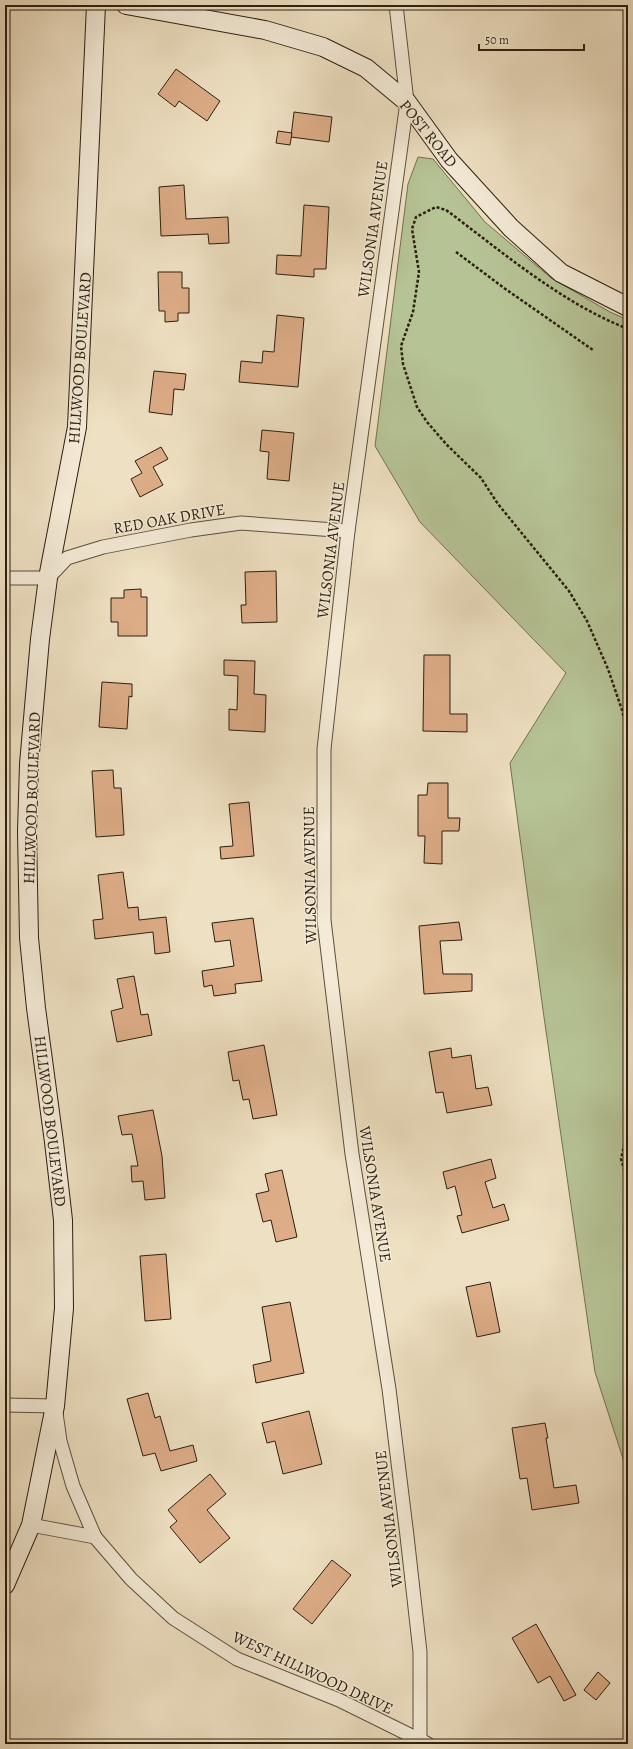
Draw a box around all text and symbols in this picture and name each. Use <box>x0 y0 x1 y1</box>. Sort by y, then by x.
scale bar <box>479 26 584 52</box>
text: 50 m <box>485 32 509 48</box>
street label: POST ROAD <box>394 95 462 172</box>
street label: WILSONIA AVENUE <box>352 159 393 300</box>
street label: HILLWOOD BOULEVARD <box>63 271 97 445</box>
street label: WILSONIA AVENUE <box>312 480 350 621</box>
street label: RED OAK DRIVE <box>112 498 227 540</box>
street label: HILLWOOD BOULEVARD <box>18 712 46 885</box>
street label: WILSONIA AVENUE <box>298 806 322 945</box>
street label: HILLWOOD BOULEVARD <box>29 1034 71 1208</box>
street label: WILSONIA AVENUE <box>353 1123 397 1264</box>
street label: WILSONIA AVENUE <box>370 1449 408 1590</box>
street label: WEST HILLWOOD DRIVE <box>228 1626 396 1720</box>

